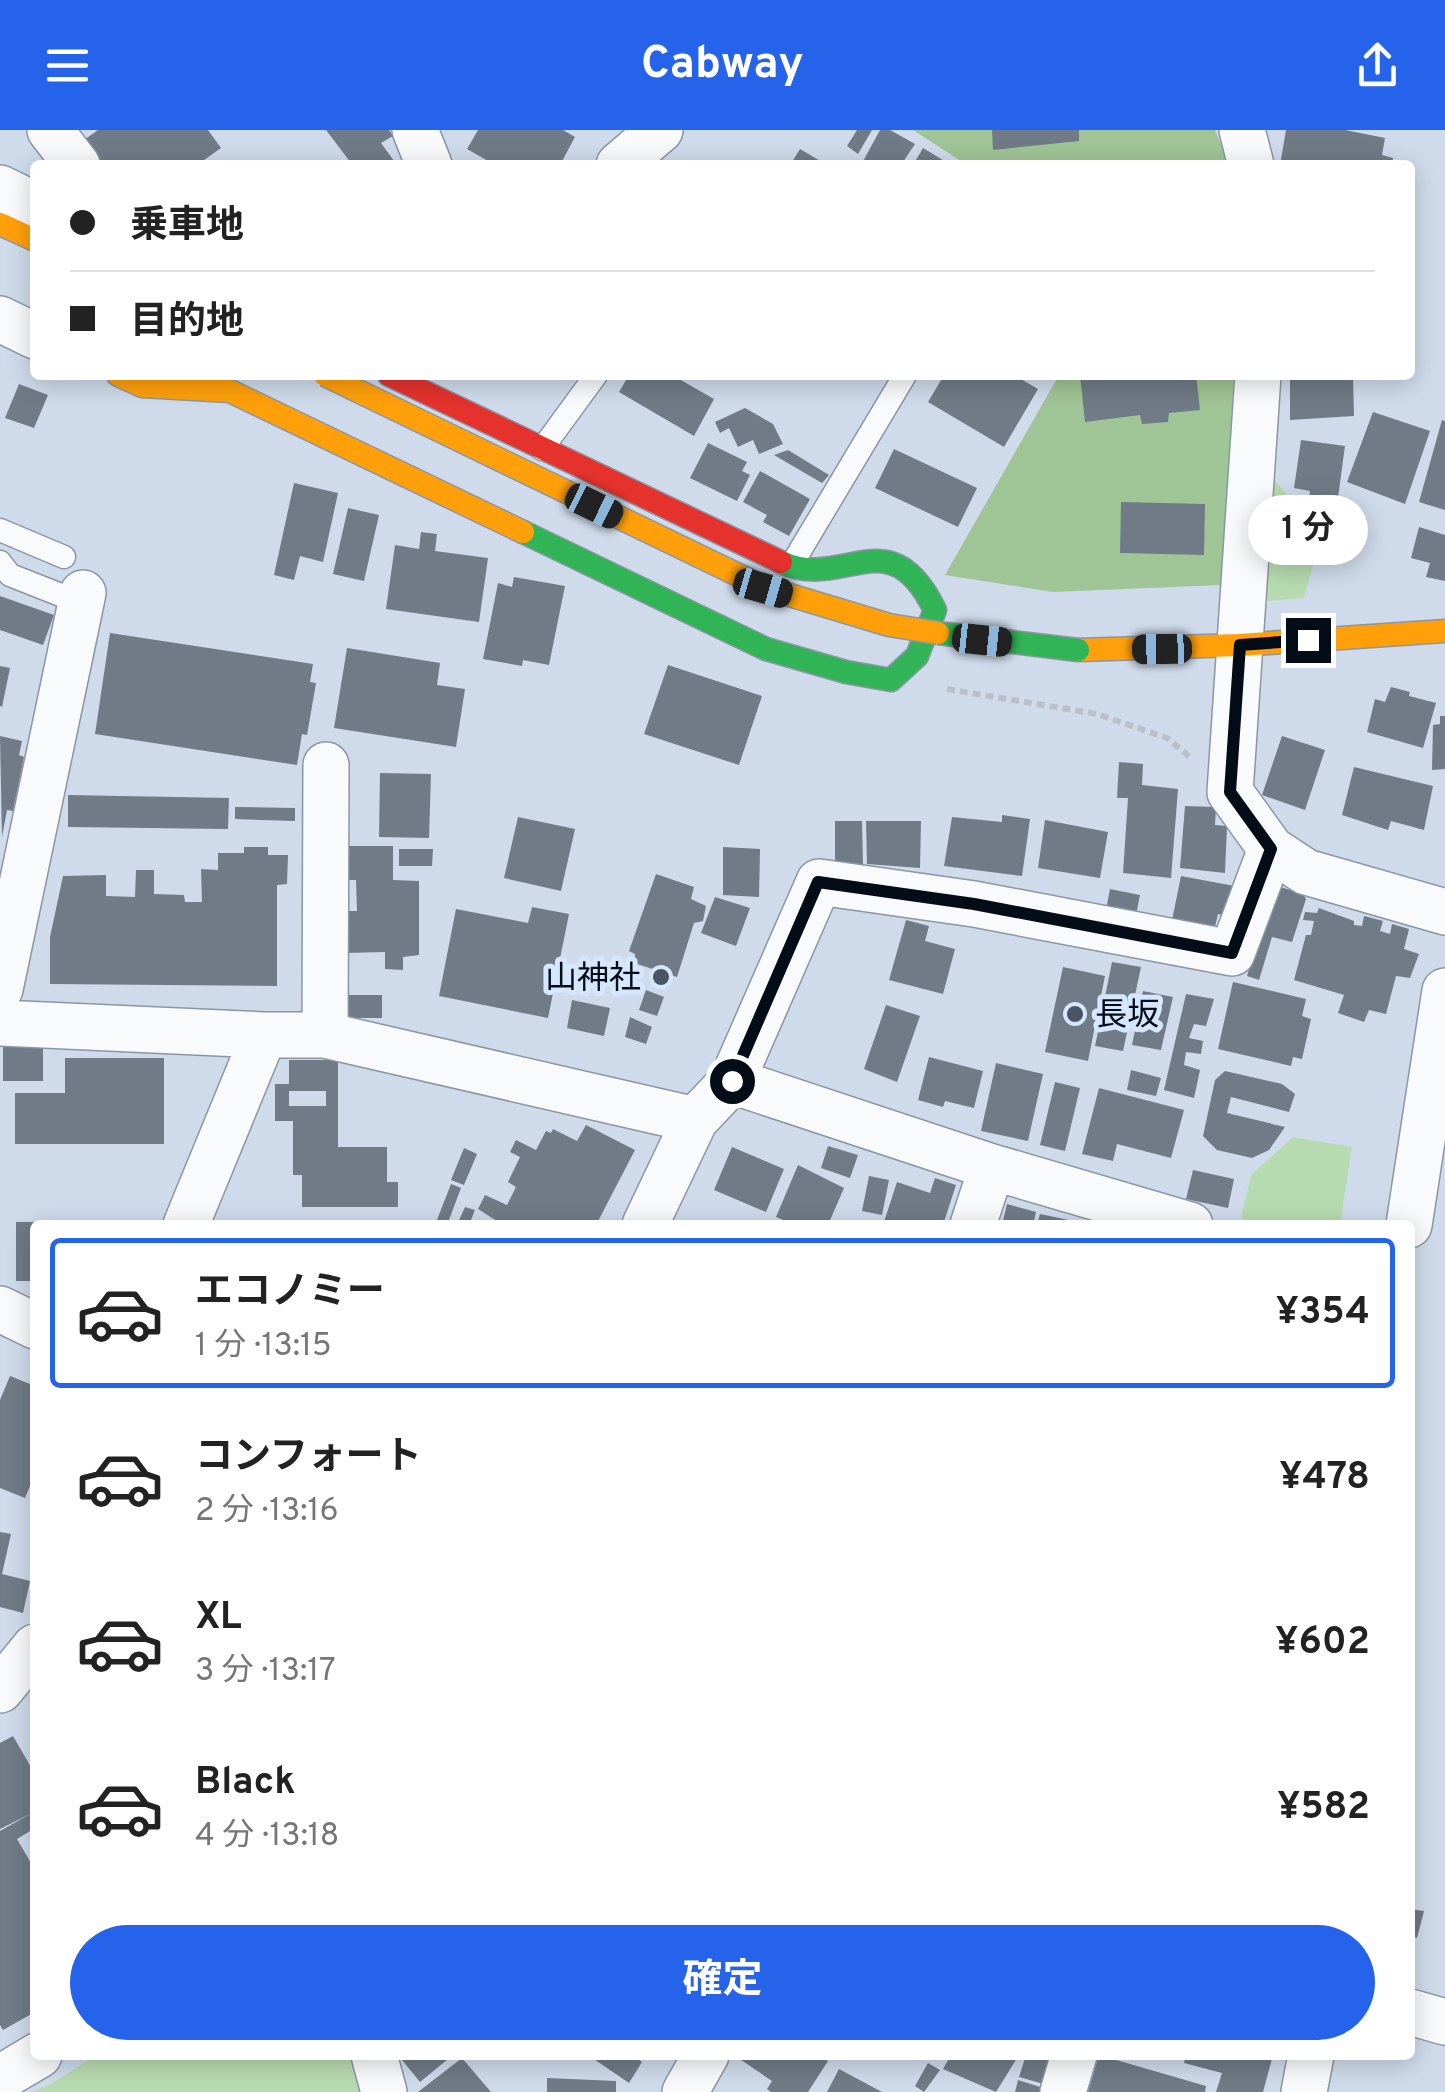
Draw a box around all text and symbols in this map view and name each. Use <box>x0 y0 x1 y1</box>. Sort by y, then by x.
text: Cabway <box>641 37 804 94</box>
icon: menu <box>40 38 95 93</box>
icon: share <box>1350 38 1405 93</box>
text: 乗車地 <box>130 203 244 252</box>
text: 目的地 <box>130 299 244 348</box>
car <box>560 479 628 533</box>
callout: 1 分 <box>1248 495 1368 565</box>
text: 1 分 <box>1282 510 1334 550</box>
car <box>730 565 796 611</box>
route end <box>1286 618 1331 663</box>
car <box>951 622 1013 658</box>
car <box>1132 633 1192 665</box>
place label: 山神社 <box>545 960 641 1000</box>
marker: 山神社 <box>650 966 672 988</box>
place label: 長坂 <box>1095 997 1159 1037</box>
marker: 長坂 <box>1064 1003 1086 1025</box>
route start <box>710 1059 755 1104</box>
icon: car <box>75 1268 165 1358</box>
text: エコノミー <box>195 1269 385 1318</box>
text: ¥354 <box>1276 1289 1370 1338</box>
text: 1 分 · 13:15 <box>195 1327 332 1367</box>
icon: car <box>75 1433 165 1523</box>
text: コンフォート <box>195 1434 422 1483</box>
text: ¥478 <box>1279 1454 1370 1503</box>
text: 2 分 · 13:16 <box>195 1492 339 1532</box>
text: XL <box>195 1594 242 1643</box>
icon: car <box>75 1598 165 1688</box>
text: ¥602 <box>1275 1619 1370 1668</box>
text: 3 分 · 13:17 <box>195 1652 336 1692</box>
text: Black <box>195 1759 295 1808</box>
icon: car <box>75 1763 165 1853</box>
text: ¥582 <box>1277 1784 1370 1833</box>
text: 4 分 · 13:18 <box>195 1817 339 1857</box>
button: 確定 <box>70 1925 1375 2040</box>

